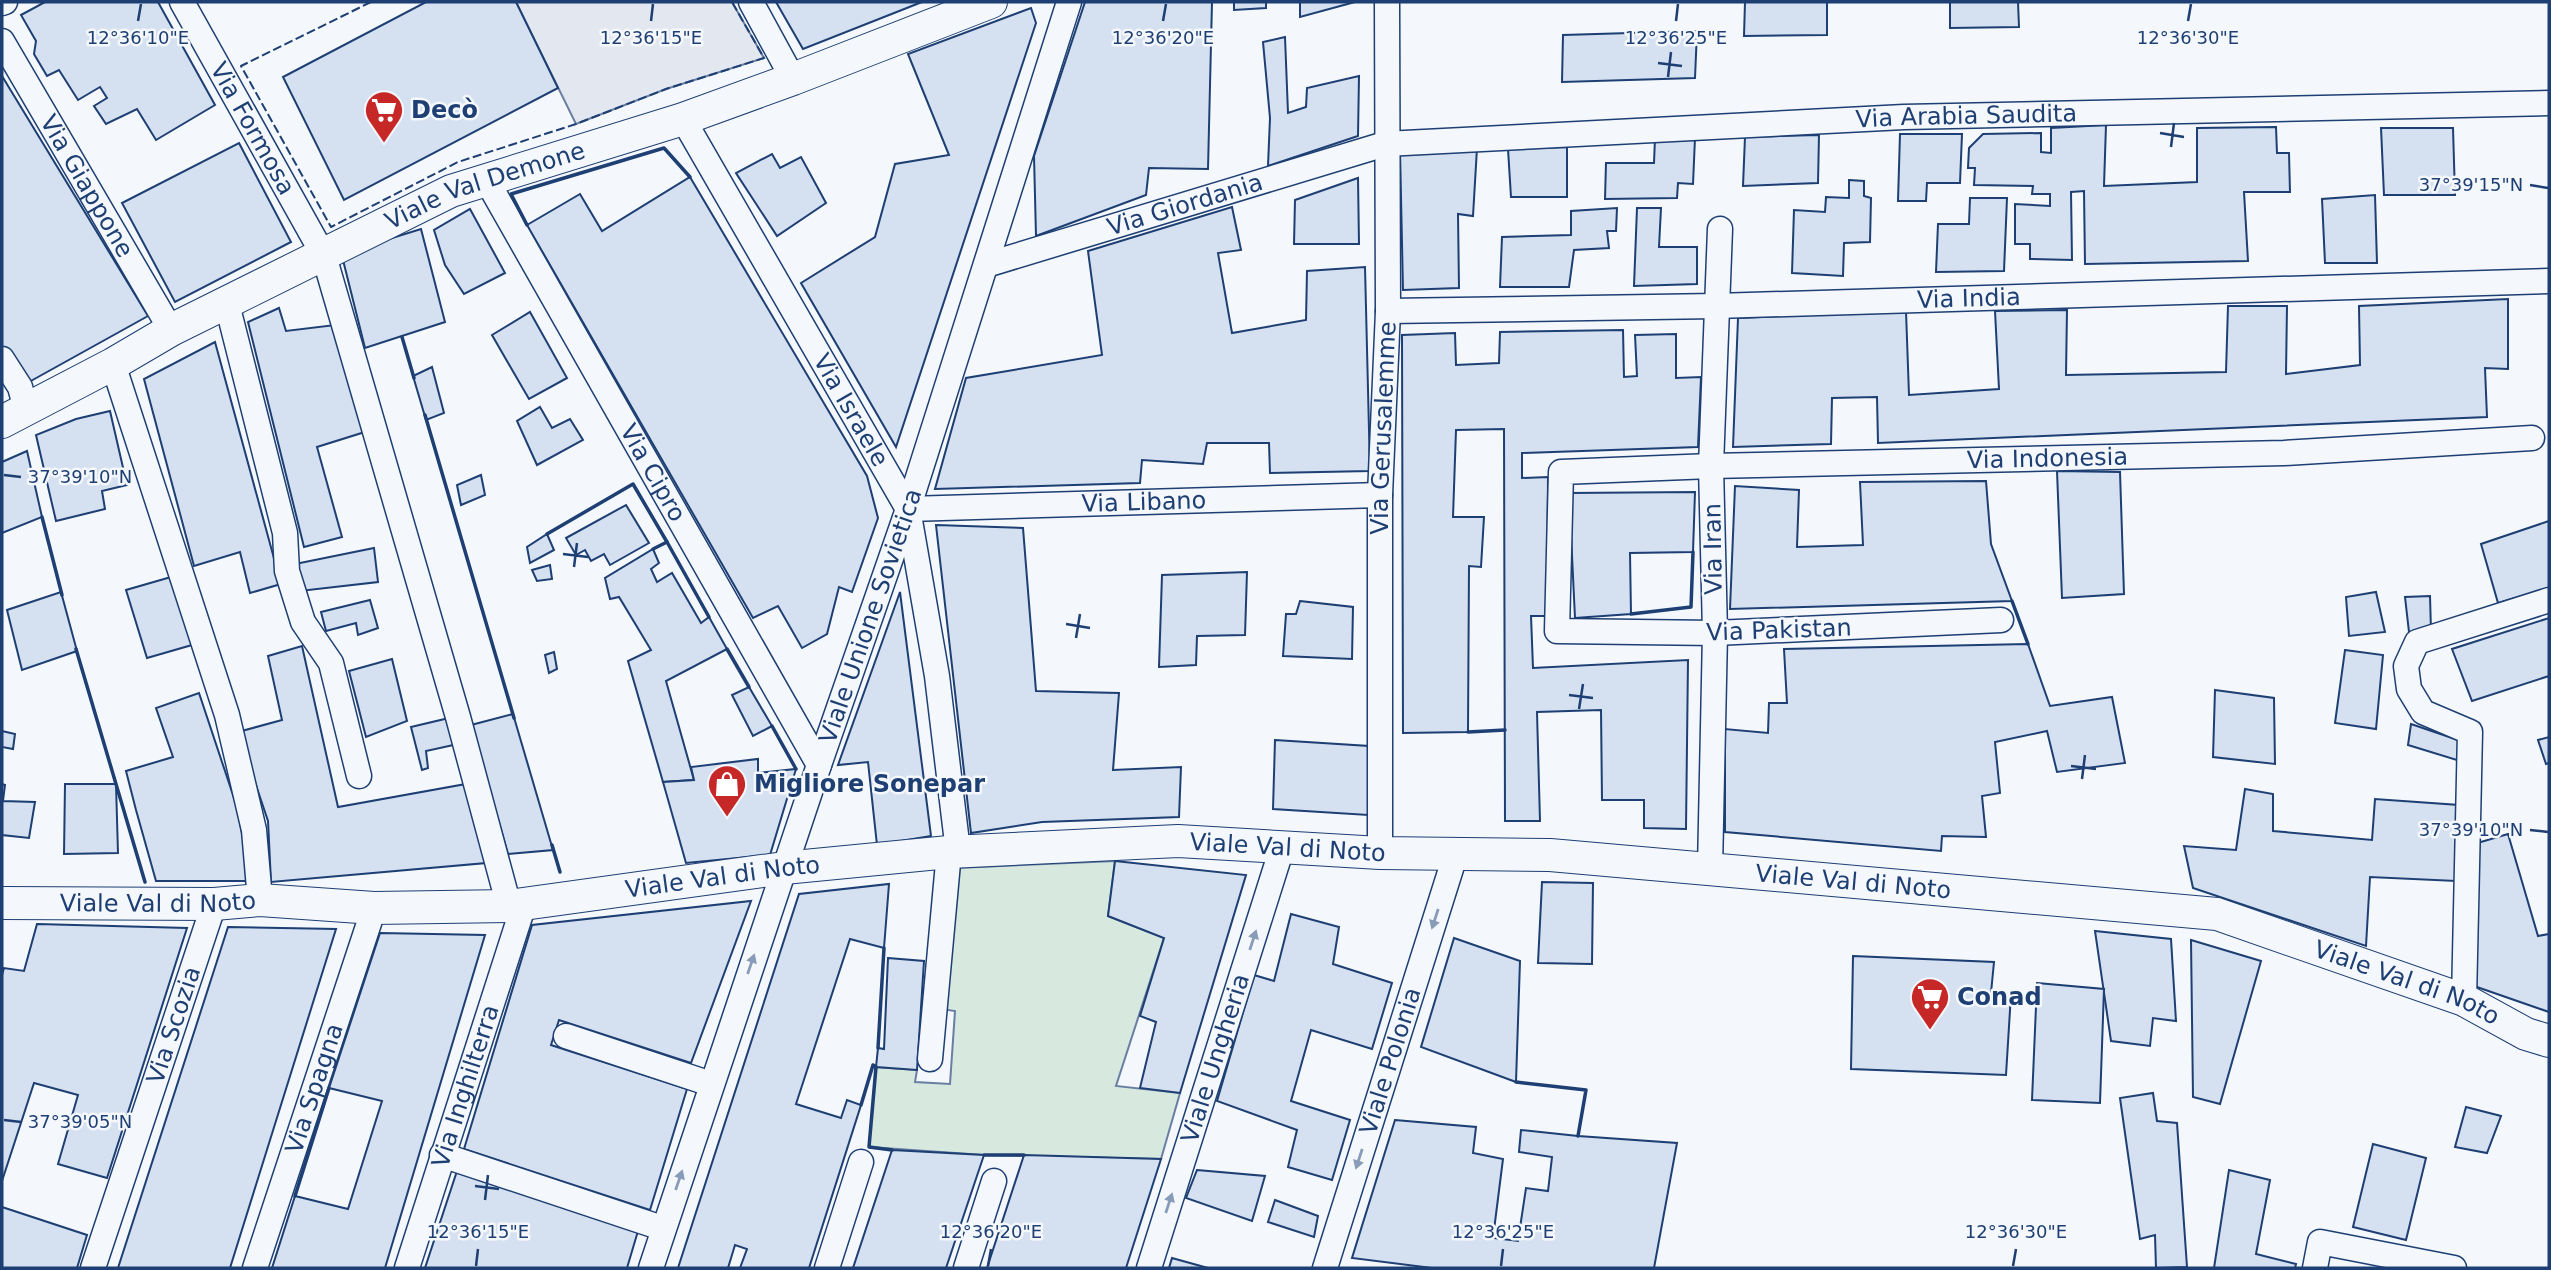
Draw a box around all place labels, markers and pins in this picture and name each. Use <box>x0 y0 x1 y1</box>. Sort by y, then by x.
supermarket icon: Decò <box>363 89 405 144</box>
place label: Decò <box>411 96 478 124</box>
shop icon: Migliore Sonepar <box>706 763 748 818</box>
place label: Migliore Sonepar <box>754 770 985 798</box>
supermarket icon: Conad <box>1909 976 1951 1031</box>
place label: Conad <box>1957 983 2042 1011</box>

